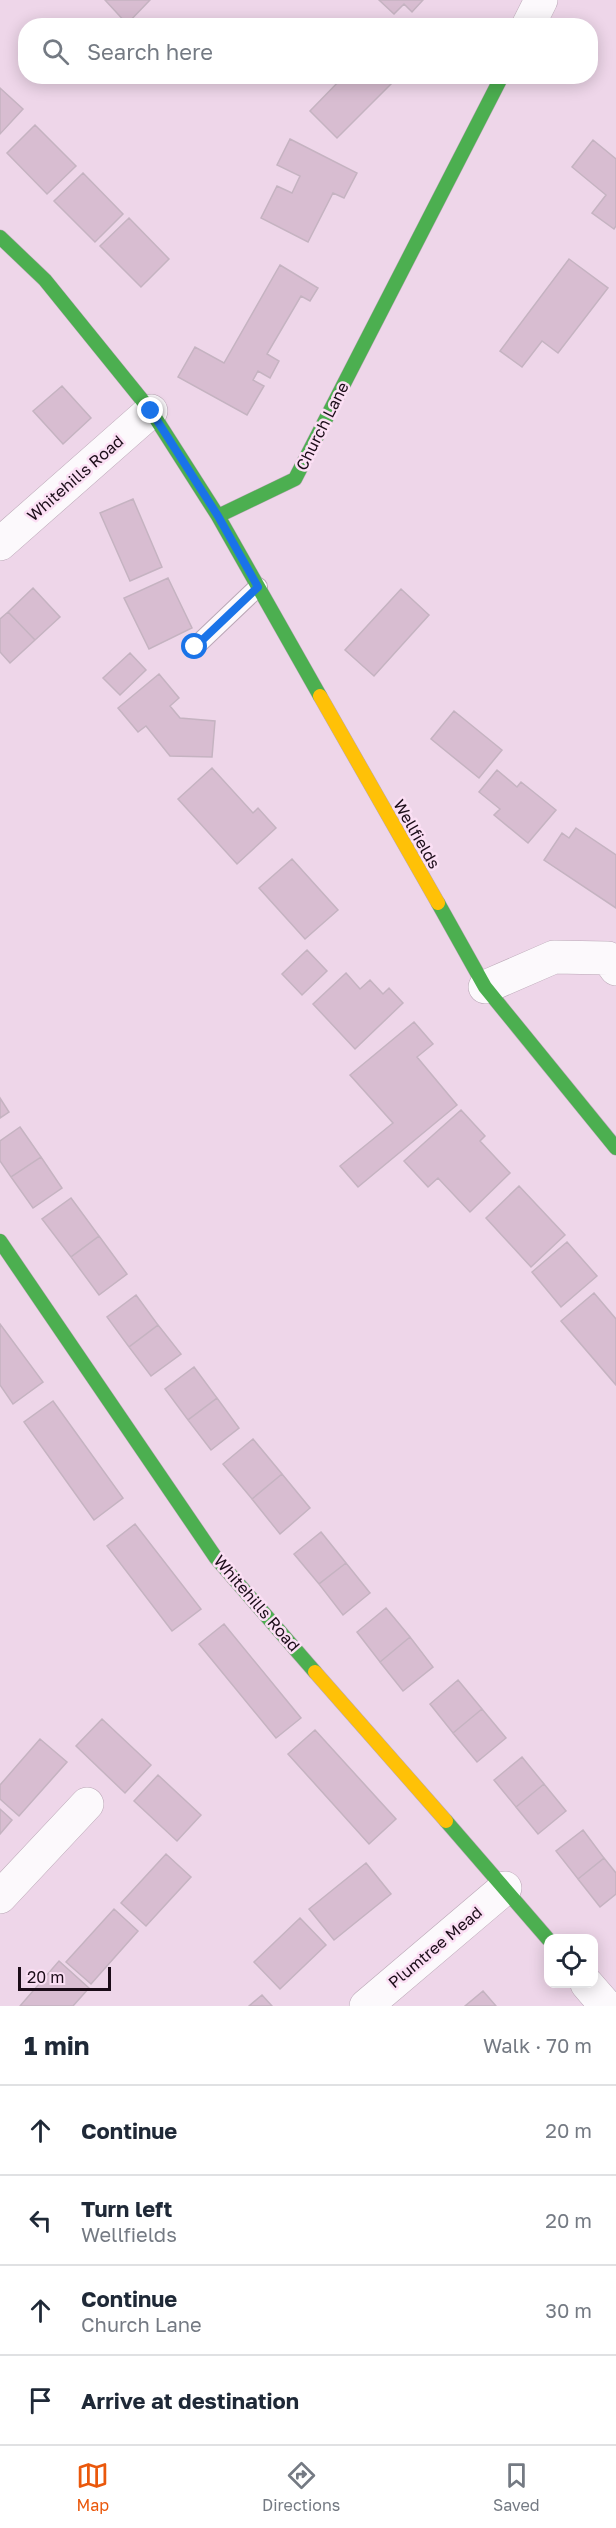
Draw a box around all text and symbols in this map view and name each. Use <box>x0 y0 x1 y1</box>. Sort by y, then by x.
search box <box>18 18 598 84</box>
icon: search <box>39 35 72 68</box>
text: Search here <box>87 38 213 65</box>
street label: Church Lane <box>291 378 353 474</box>
route end <box>137 397 163 423</box>
street label: Whitehills Road <box>23 431 127 525</box>
route start <box>181 633 207 659</box>
street label: Wellfields <box>389 796 445 872</box>
street label: Whitehills Road <box>210 1551 304 1655</box>
street label: Plumtree Mead <box>384 1902 486 1992</box>
map controls <box>544 1934 598 1988</box>
button: locate <box>544 1934 598 1988</box>
scale bar <box>18 1964 111 1992</box>
text: 20 m <box>27 1967 64 1987</box>
text: 1 min <box>24 2030 90 2061</box>
text: Walk · 70 m <box>483 2033 592 2057</box>
icon: ahead <box>24 2114 57 2147</box>
text: Continue <box>81 2117 177 2144</box>
text: 20 m <box>545 2118 592 2142</box>
text: Turn left <box>81 2195 172 2222</box>
icon: left <box>24 2204 57 2237</box>
text: 20 m <box>545 2208 592 2232</box>
text: Wellfields <box>81 2222 177 2246</box>
text: Continue <box>81 2285 177 2312</box>
icon: ahead <box>24 2294 57 2327</box>
text: 30 m <box>545 2298 592 2322</box>
text: Church Lane <box>81 2312 202 2336</box>
icon: arrive <box>24 2384 57 2417</box>
text: Arrive at destination <box>81 2387 299 2414</box>
tab: Map <box>76 2459 109 2515</box>
tab: Directions <box>262 2459 340 2515</box>
tab: Saved <box>493 2459 540 2515</box>

